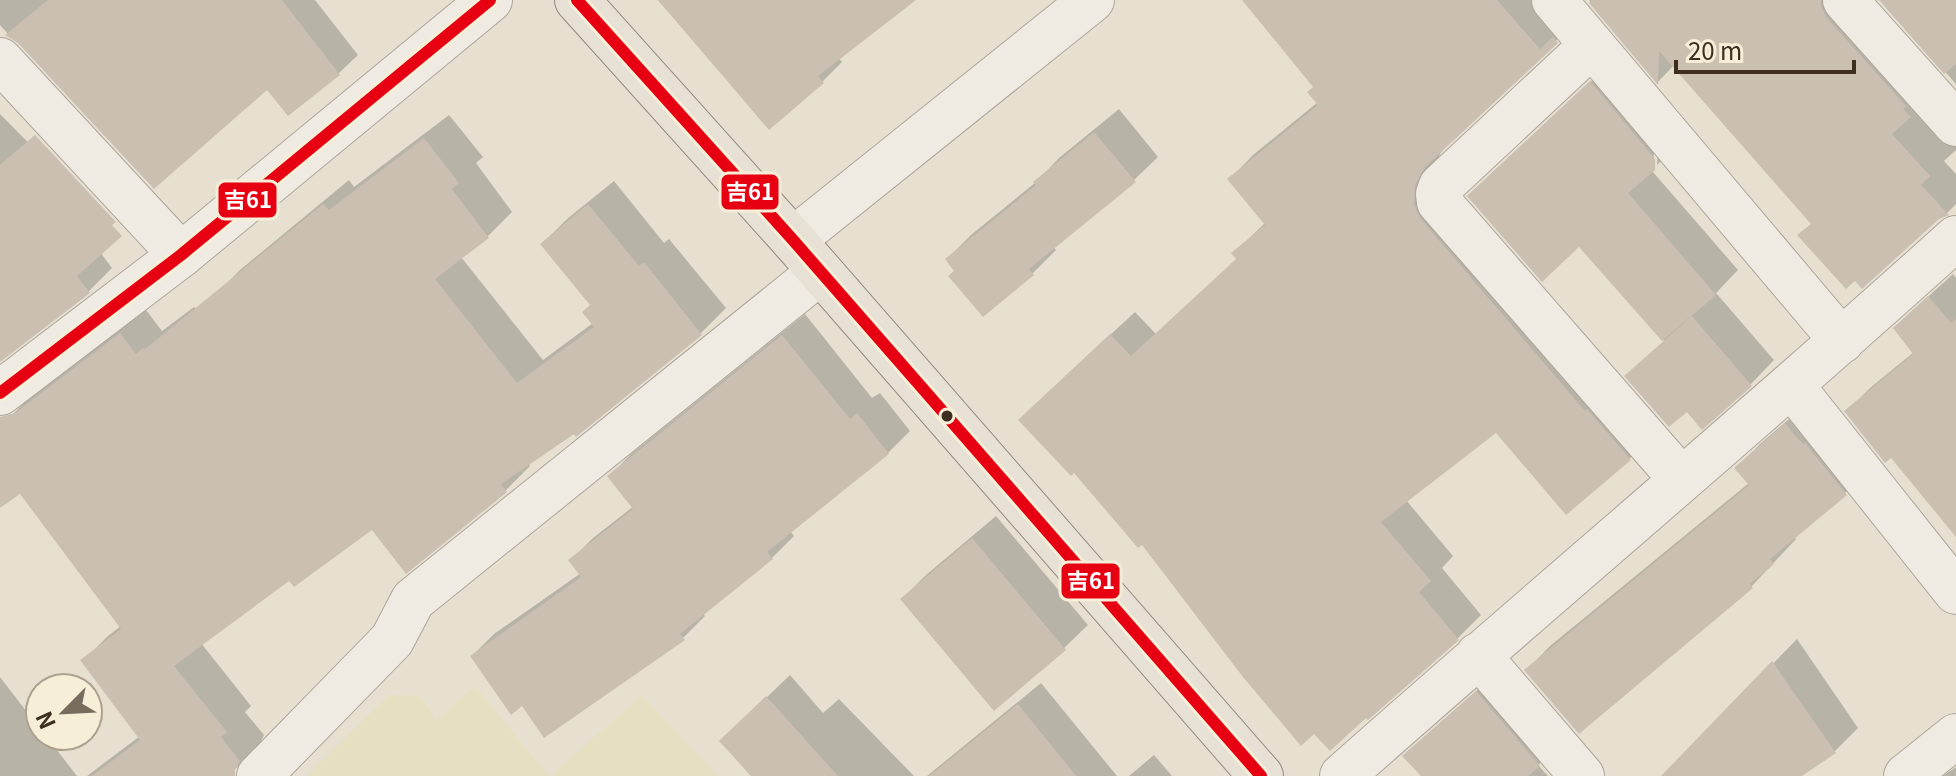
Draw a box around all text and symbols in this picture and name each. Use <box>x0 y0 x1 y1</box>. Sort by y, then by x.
scale bar <box>1676 24 1854 74</box>
text: 20 m <box>1688 32 1742 67</box>
line badge: 吉61 <box>720 173 780 211</box>
text: 吉61 <box>726 174 774 206</box>
line badge: 吉61 <box>217 181 278 219</box>
text: 吉61 <box>224 182 272 214</box>
unlabelled marker <box>939 408 955 424</box>
line badge: 吉61 <box>1060 562 1121 600</box>
text: 吉61 <box>1067 563 1115 595</box>
north arrow <box>24 672 104 752</box>
text: N <box>26 707 62 735</box>

